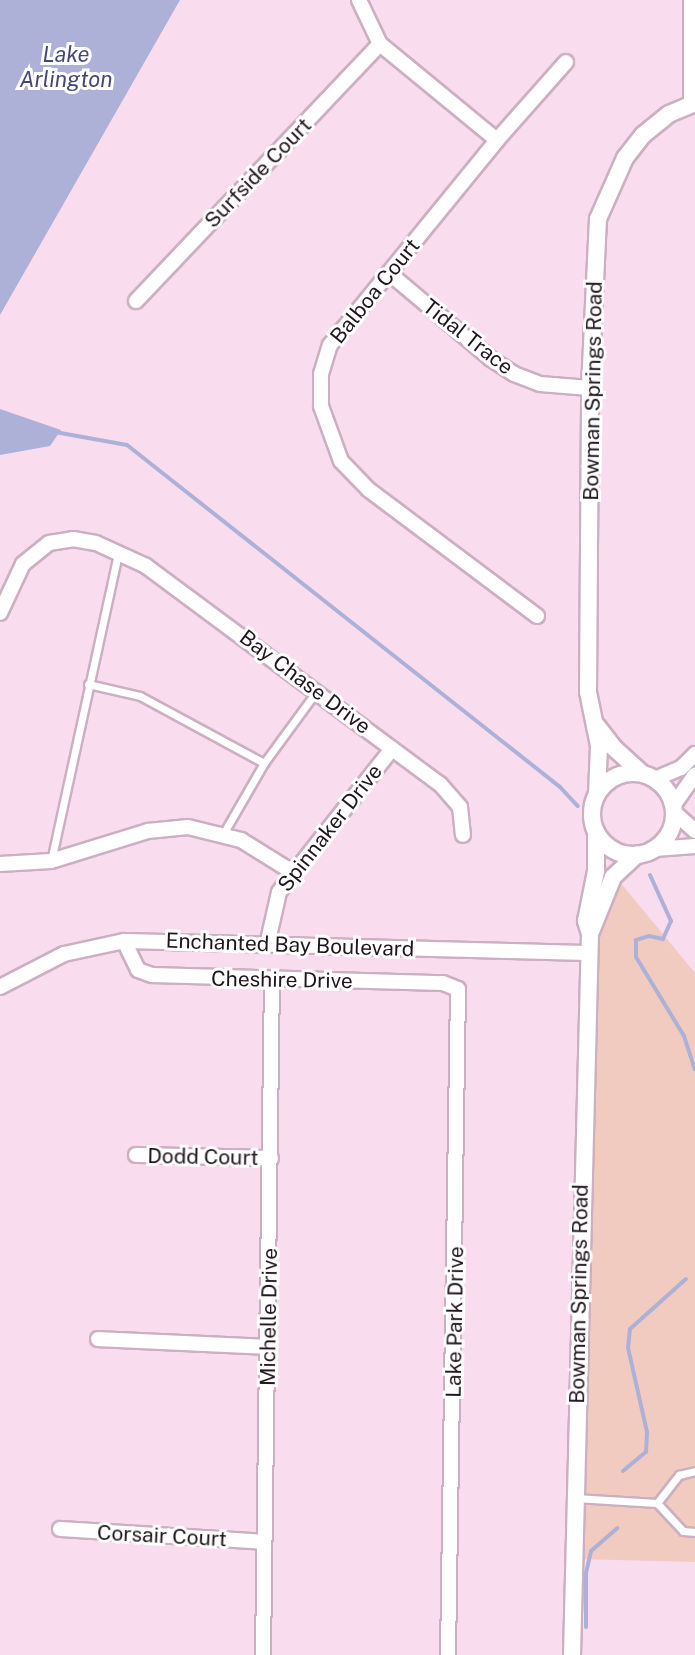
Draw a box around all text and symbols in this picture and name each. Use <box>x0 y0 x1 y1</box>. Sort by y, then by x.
water label: Lake Arlington <box>20 41 112 92</box>
street label: Surfside Court <box>199 113 317 233</box>
street label: Balboa Court <box>325 233 425 349</box>
street label: Bowman Springs Road <box>578 281 608 501</box>
street label: Tidal Trace <box>418 294 518 380</box>
street label: Bay Chase Drive <box>234 625 376 739</box>
street label: Spinnaker Drive <box>273 759 387 897</box>
street label: Enchanted Bay Boulevard <box>165 928 415 962</box>
street label: Cheshire Drive <box>211 966 353 994</box>
street label: Dodd Court <box>147 1143 259 1171</box>
street label: Bowman Springs Road <box>564 1184 594 1404</box>
street label: Lake Park Drive <box>441 1246 469 1398</box>
street label: Michelle Drive <box>255 1248 283 1386</box>
street label: Corsair Court <box>96 1520 228 1552</box>

